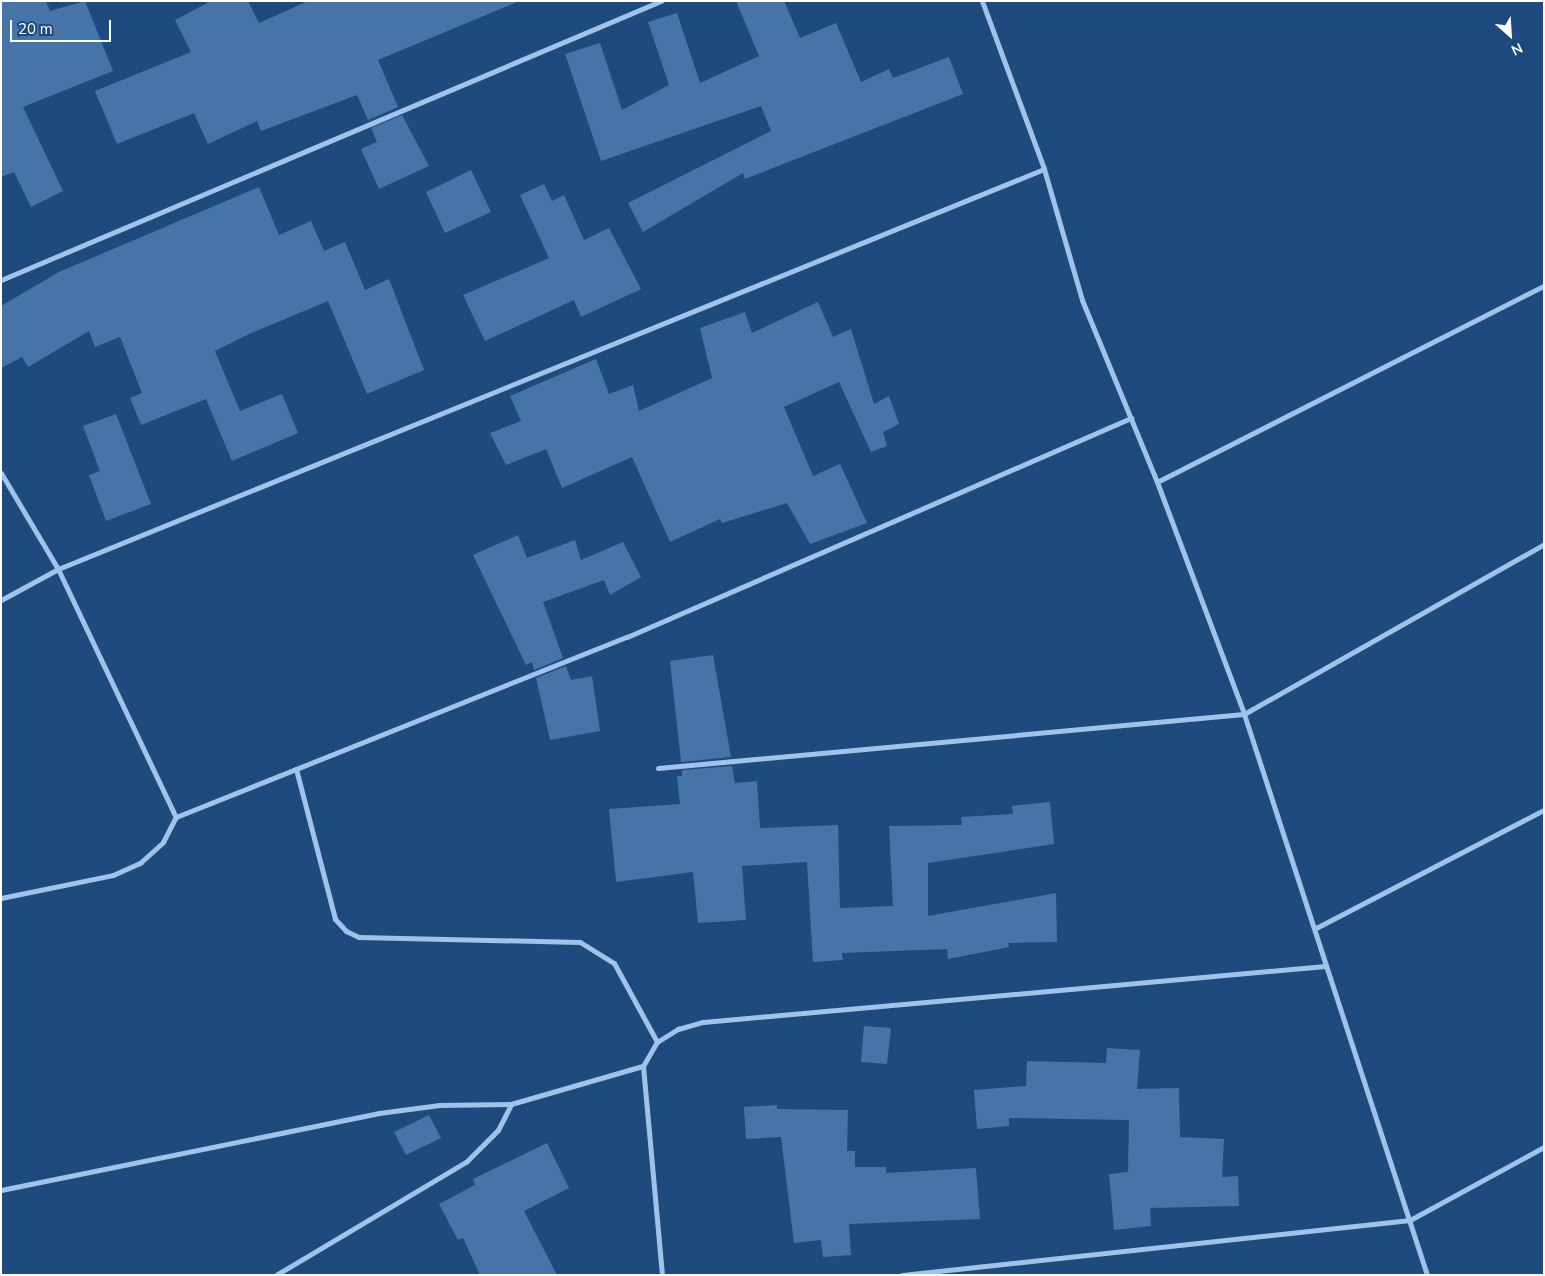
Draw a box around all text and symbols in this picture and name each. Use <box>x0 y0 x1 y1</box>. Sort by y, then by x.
scale bar <box>12 10 114 42</box>
north arrow <box>1485 10 1535 60</box>
text: 20 m <box>18 19 53 39</box>
text: N <box>1508 38 1526 60</box>

